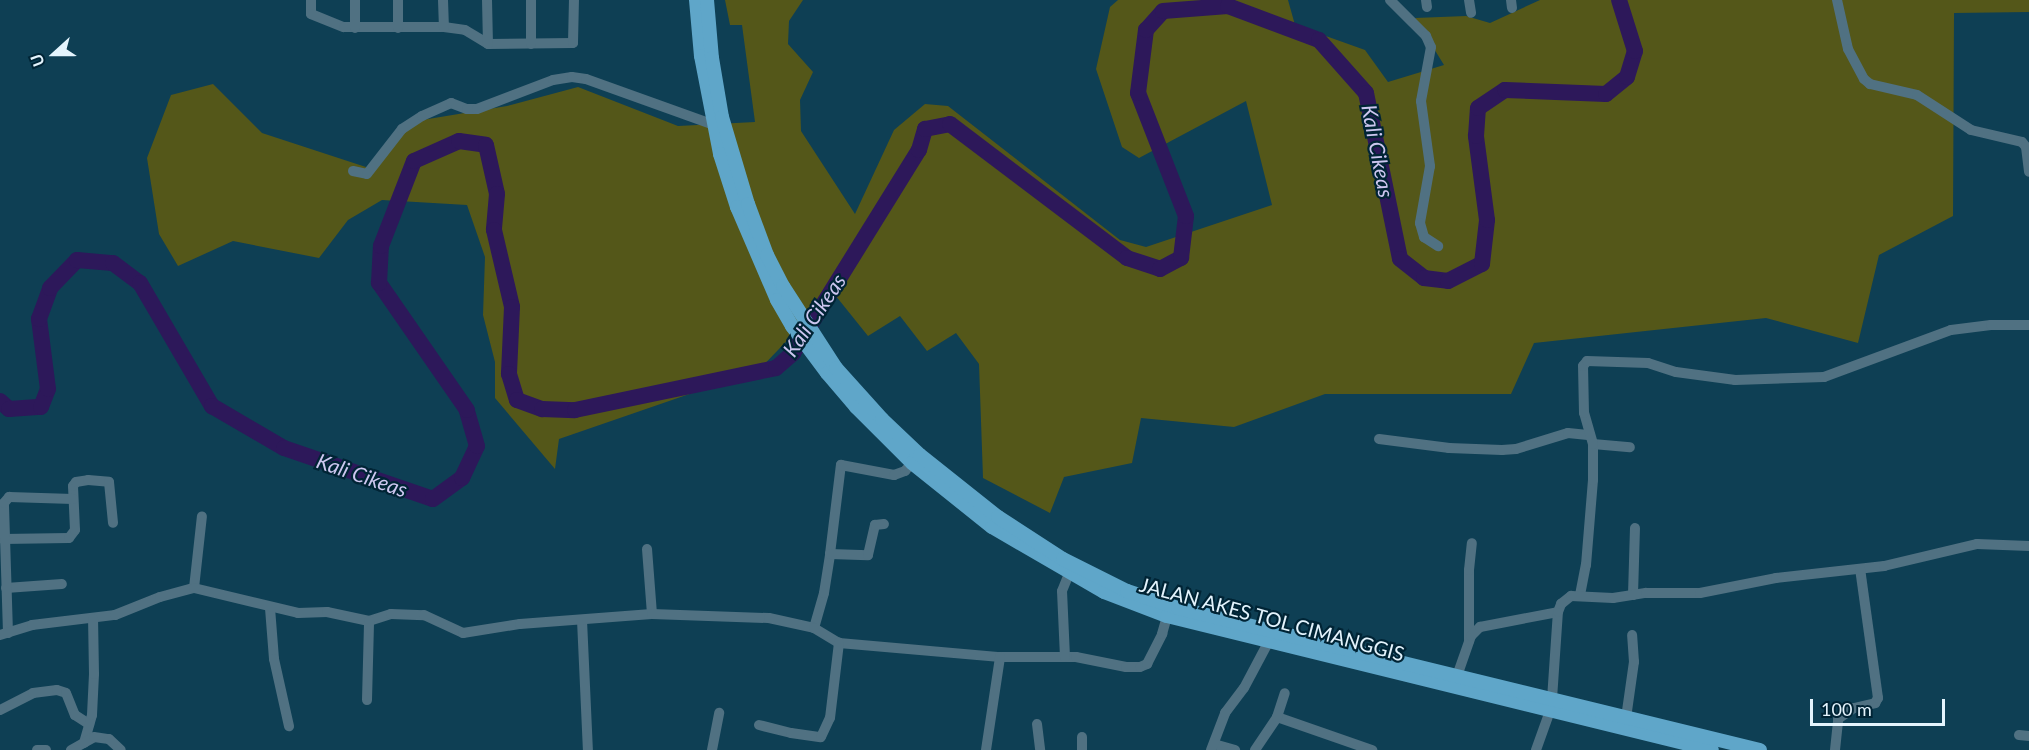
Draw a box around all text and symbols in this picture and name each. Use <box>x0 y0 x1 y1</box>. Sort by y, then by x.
north arrow <box>24 24 84 84</box>
text: U <box>26 52 48 70</box>
water label: Kali Cikeas <box>1357 102 1399 200</box>
water label: Kali Cikeas <box>777 269 851 361</box>
water label: Kali Cikeas <box>313 448 411 502</box>
street label: JALAN AKES TOL CIMANGGIS <box>1136 572 1408 666</box>
scale bar <box>1813 687 1948 725</box>
text: 100 m <box>1821 698 1872 720</box>

